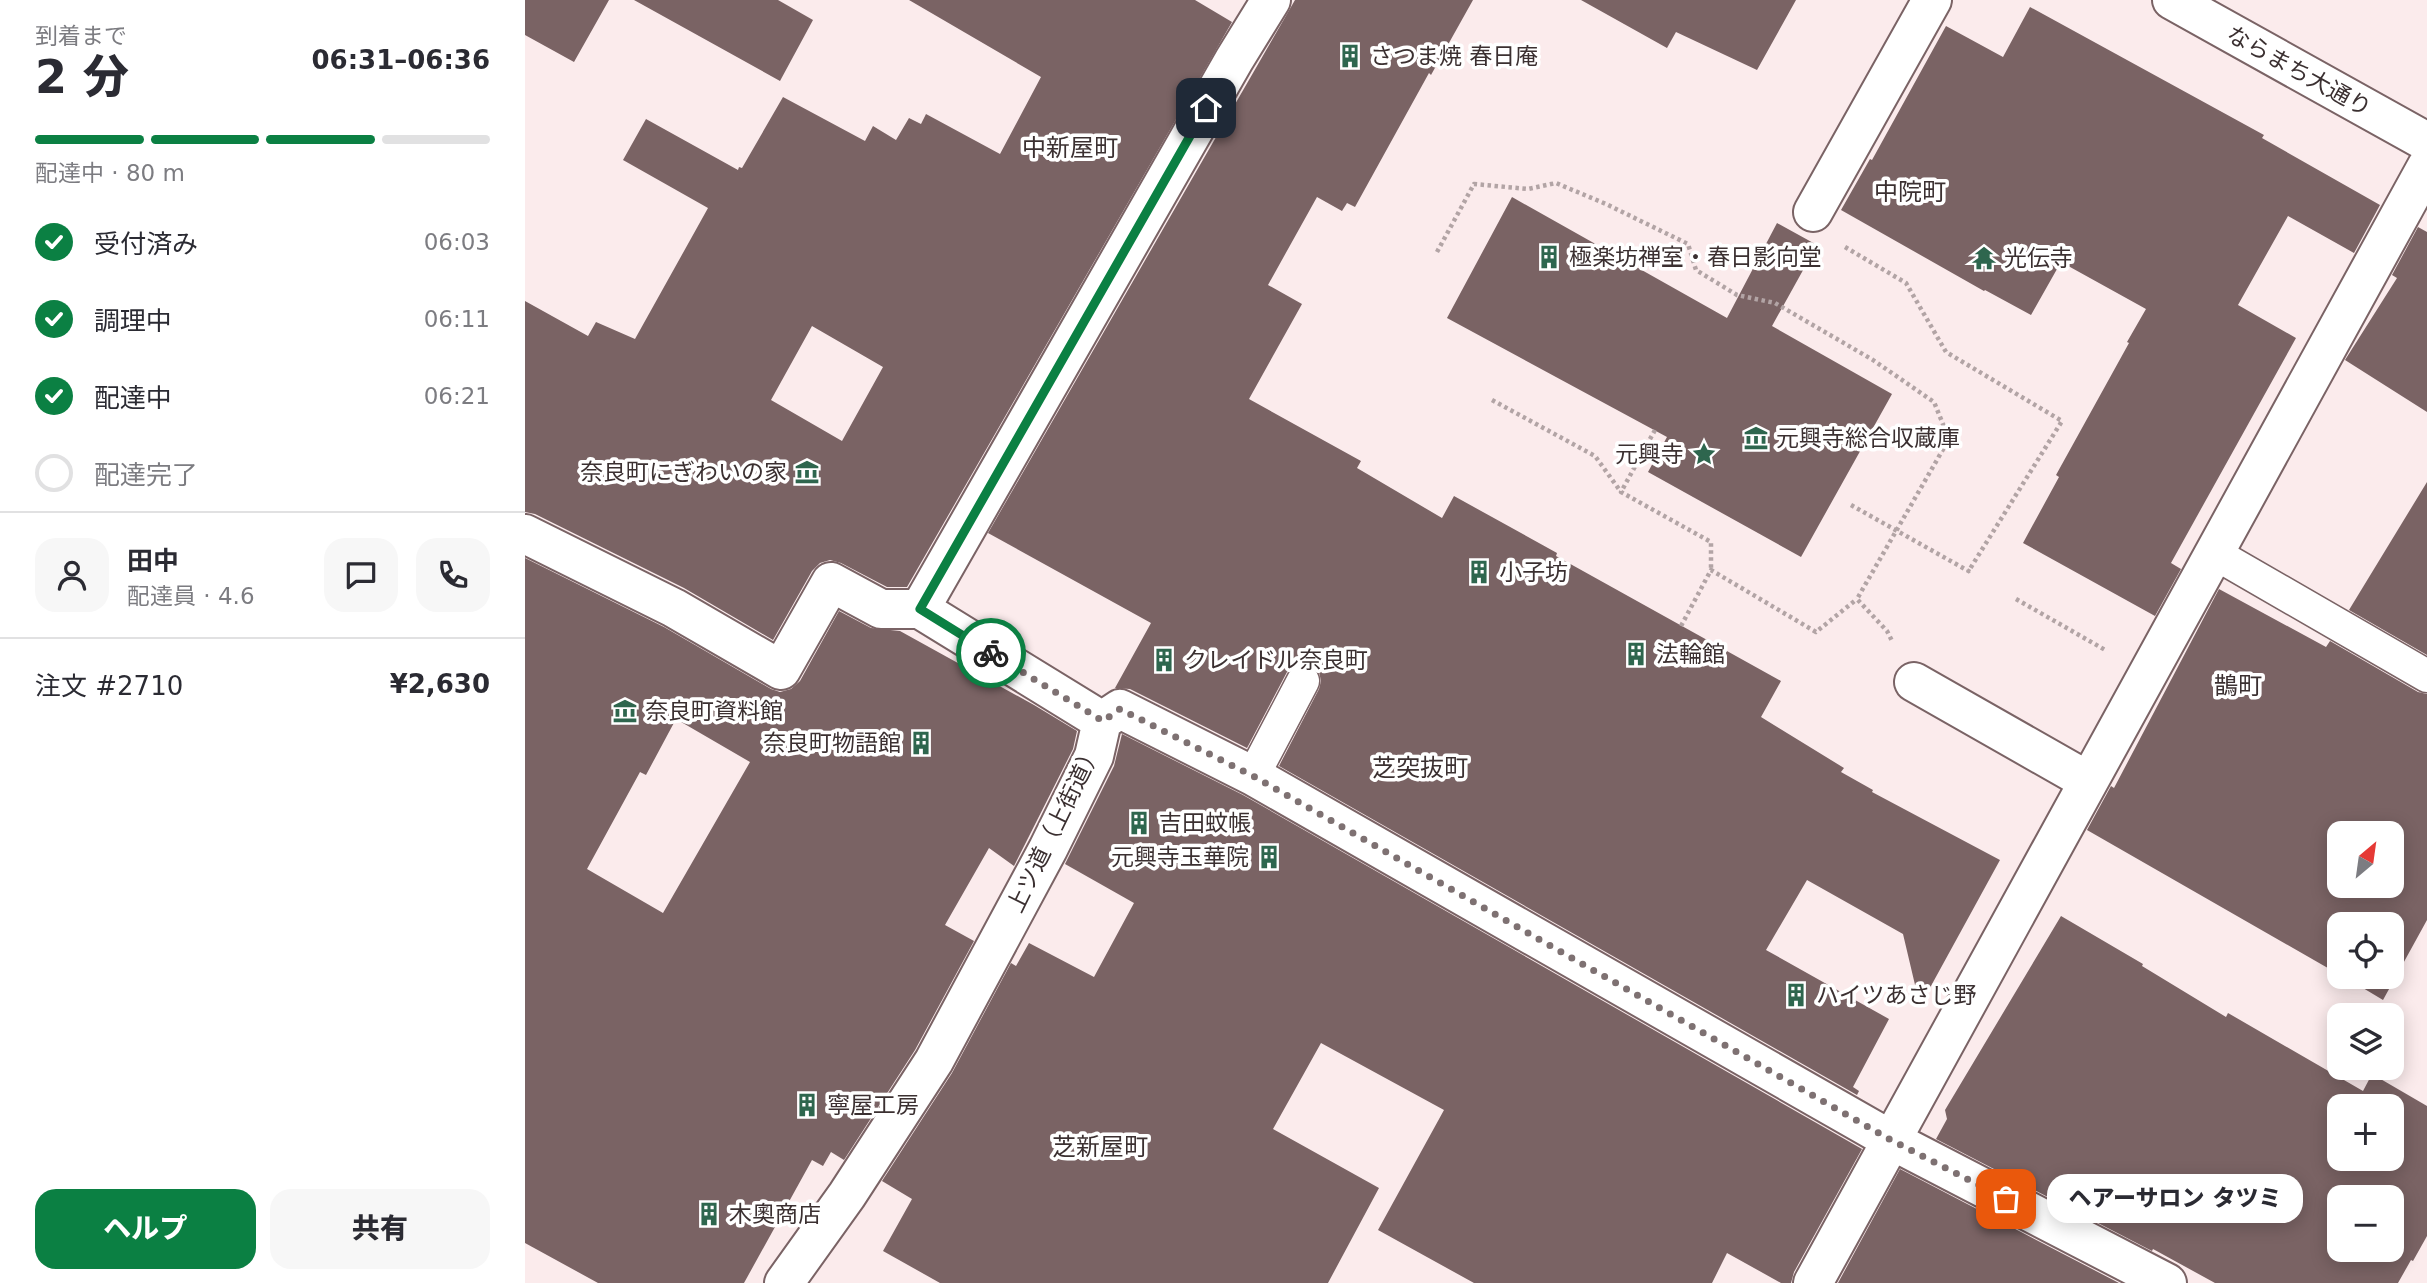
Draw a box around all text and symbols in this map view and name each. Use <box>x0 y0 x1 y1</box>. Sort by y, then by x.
street label: ならまち大通り <box>2222 21 2376 121</box>
text: 到着まで <box>35 23 127 49</box>
building icon: さつま焼 春日庵 <box>1336 42 1364 70</box>
place label: さつま焼 春日庵 <box>1370 43 1538 69</box>
text: 06:31–06:36 <box>311 45 490 75</box>
text: 2 分 <box>35 50 129 104</box>
pin <box>1176 78 1236 138</box>
icon: home <box>1187 89 1225 127</box>
district label: 中新屋町 <box>1022 134 1118 162</box>
text: 配達中 · 80 m <box>35 160 185 186</box>
district label: 中院町 <box>1874 178 1946 206</box>
icon: check <box>35 223 73 261</box>
text: 受付済み <box>94 229 198 259</box>
text: 06:03 <box>424 229 490 255</box>
building icon: 極楽坊禅室・春日影向堂 <box>1535 243 1563 271</box>
place label: 極楽坊禅室・春日影向堂 <box>1569 244 1822 270</box>
temple icon: 光伝寺 <box>1970 244 1998 272</box>
place label: 光伝寺 <box>2004 245 2073 271</box>
icon: check <box>35 300 73 338</box>
text: 調理中 <box>94 306 172 336</box>
text: 06:11 <box>424 306 490 332</box>
icon: check <box>35 377 73 415</box>
text: 配達中 <box>94 383 172 413</box>
text: 06:21 <box>424 383 490 409</box>
museum icon: 元興寺総合収蔵庫 <box>1742 424 1770 452</box>
place label: 元興寺総合収蔵庫 <box>1776 425 1960 451</box>
place icon: 元興寺 <box>1690 440 1718 468</box>
place label: 元興寺 <box>1615 441 1684 467</box>
museum icon: 奈良町にぎわいの家 <box>793 458 821 486</box>
place label: 奈良町にぎわいの家 <box>580 459 787 485</box>
text: 配達完了 <box>94 460 198 490</box>
button: person <box>35 538 109 612</box>
button: chat <box>324 538 398 612</box>
button: phone <box>416 538 490 612</box>
text: 田中 <box>127 546 179 576</box>
building icon: 小子坊 <box>1465 558 1493 586</box>
place label: 小子坊 <box>1499 559 1568 585</box>
text: 配達員 · 4.6 <box>127 583 255 609</box>
courier <box>956 618 1026 688</box>
icon: bike <box>972 634 1010 672</box>
building icon: 法輪館 <box>1622 640 1650 668</box>
place label: 法輪館 <box>1656 641 1725 667</box>
building icon: クレイドル奈良町 <box>1150 646 1178 674</box>
place label: クレイドル奈良町 <box>1184 647 1368 673</box>
text: ¥2,630 <box>390 669 490 699</box>
text: 注文 #2710 <box>35 671 183 701</box>
district label: 鵲町 <box>2214 672 2262 700</box>
museum icon: 奈良町資料館 <box>611 697 639 725</box>
place label: 奈良町資料館 <box>645 698 783 724</box>
building icon: 奈良町物語館 <box>907 729 935 757</box>
place label: 奈良町物語館 <box>763 730 901 756</box>
street label: 上ツ道（上街道） <box>1002 740 1106 916</box>
district label: 芝突抜町 <box>1372 754 1468 782</box>
building icon: 吉田蚊帳 <box>1125 809 1153 837</box>
place label: 吉田蚊帳 <box>1159 810 1251 836</box>
north arrow <box>2327 821 2405 898</box>
map controls <box>2327 821 2404 1262</box>
building icon: 元興寺玉華院 <box>1255 843 1283 871</box>
place label: 元興寺玉華院 <box>1111 844 1249 870</box>
button: locate <box>2327 912 2404 989</box>
building icon: ハイツあさじ野 <box>1782 981 1810 1009</box>
place label: ハイツあさじ野 <box>1816 982 1977 1008</box>
button: layers <box>2327 1003 2404 1080</box>
building icon: 寧屋工房 <box>793 1091 821 1119</box>
place label: 寧屋工房 <box>827 1092 919 1118</box>
button: + <box>2327 1094 2404 1171</box>
district label: 芝新屋町 <box>1052 1133 1148 1161</box>
pin <box>1976 1169 2036 1229</box>
callout: ヘアーサロン タツミ <box>2048 1174 2303 1224</box>
icon: bag <box>1987 1180 2025 1218</box>
text: ヘアーサロン タツミ <box>2068 1185 2282 1211</box>
button: − <box>2327 1185 2404 1262</box>
button: ヘルプ <box>35 1189 256 1269</box>
button: 共有 <box>270 1189 490 1269</box>
building icon: 木奧商店 <box>695 1200 723 1228</box>
place label: 木奧商店 <box>729 1201 821 1227</box>

